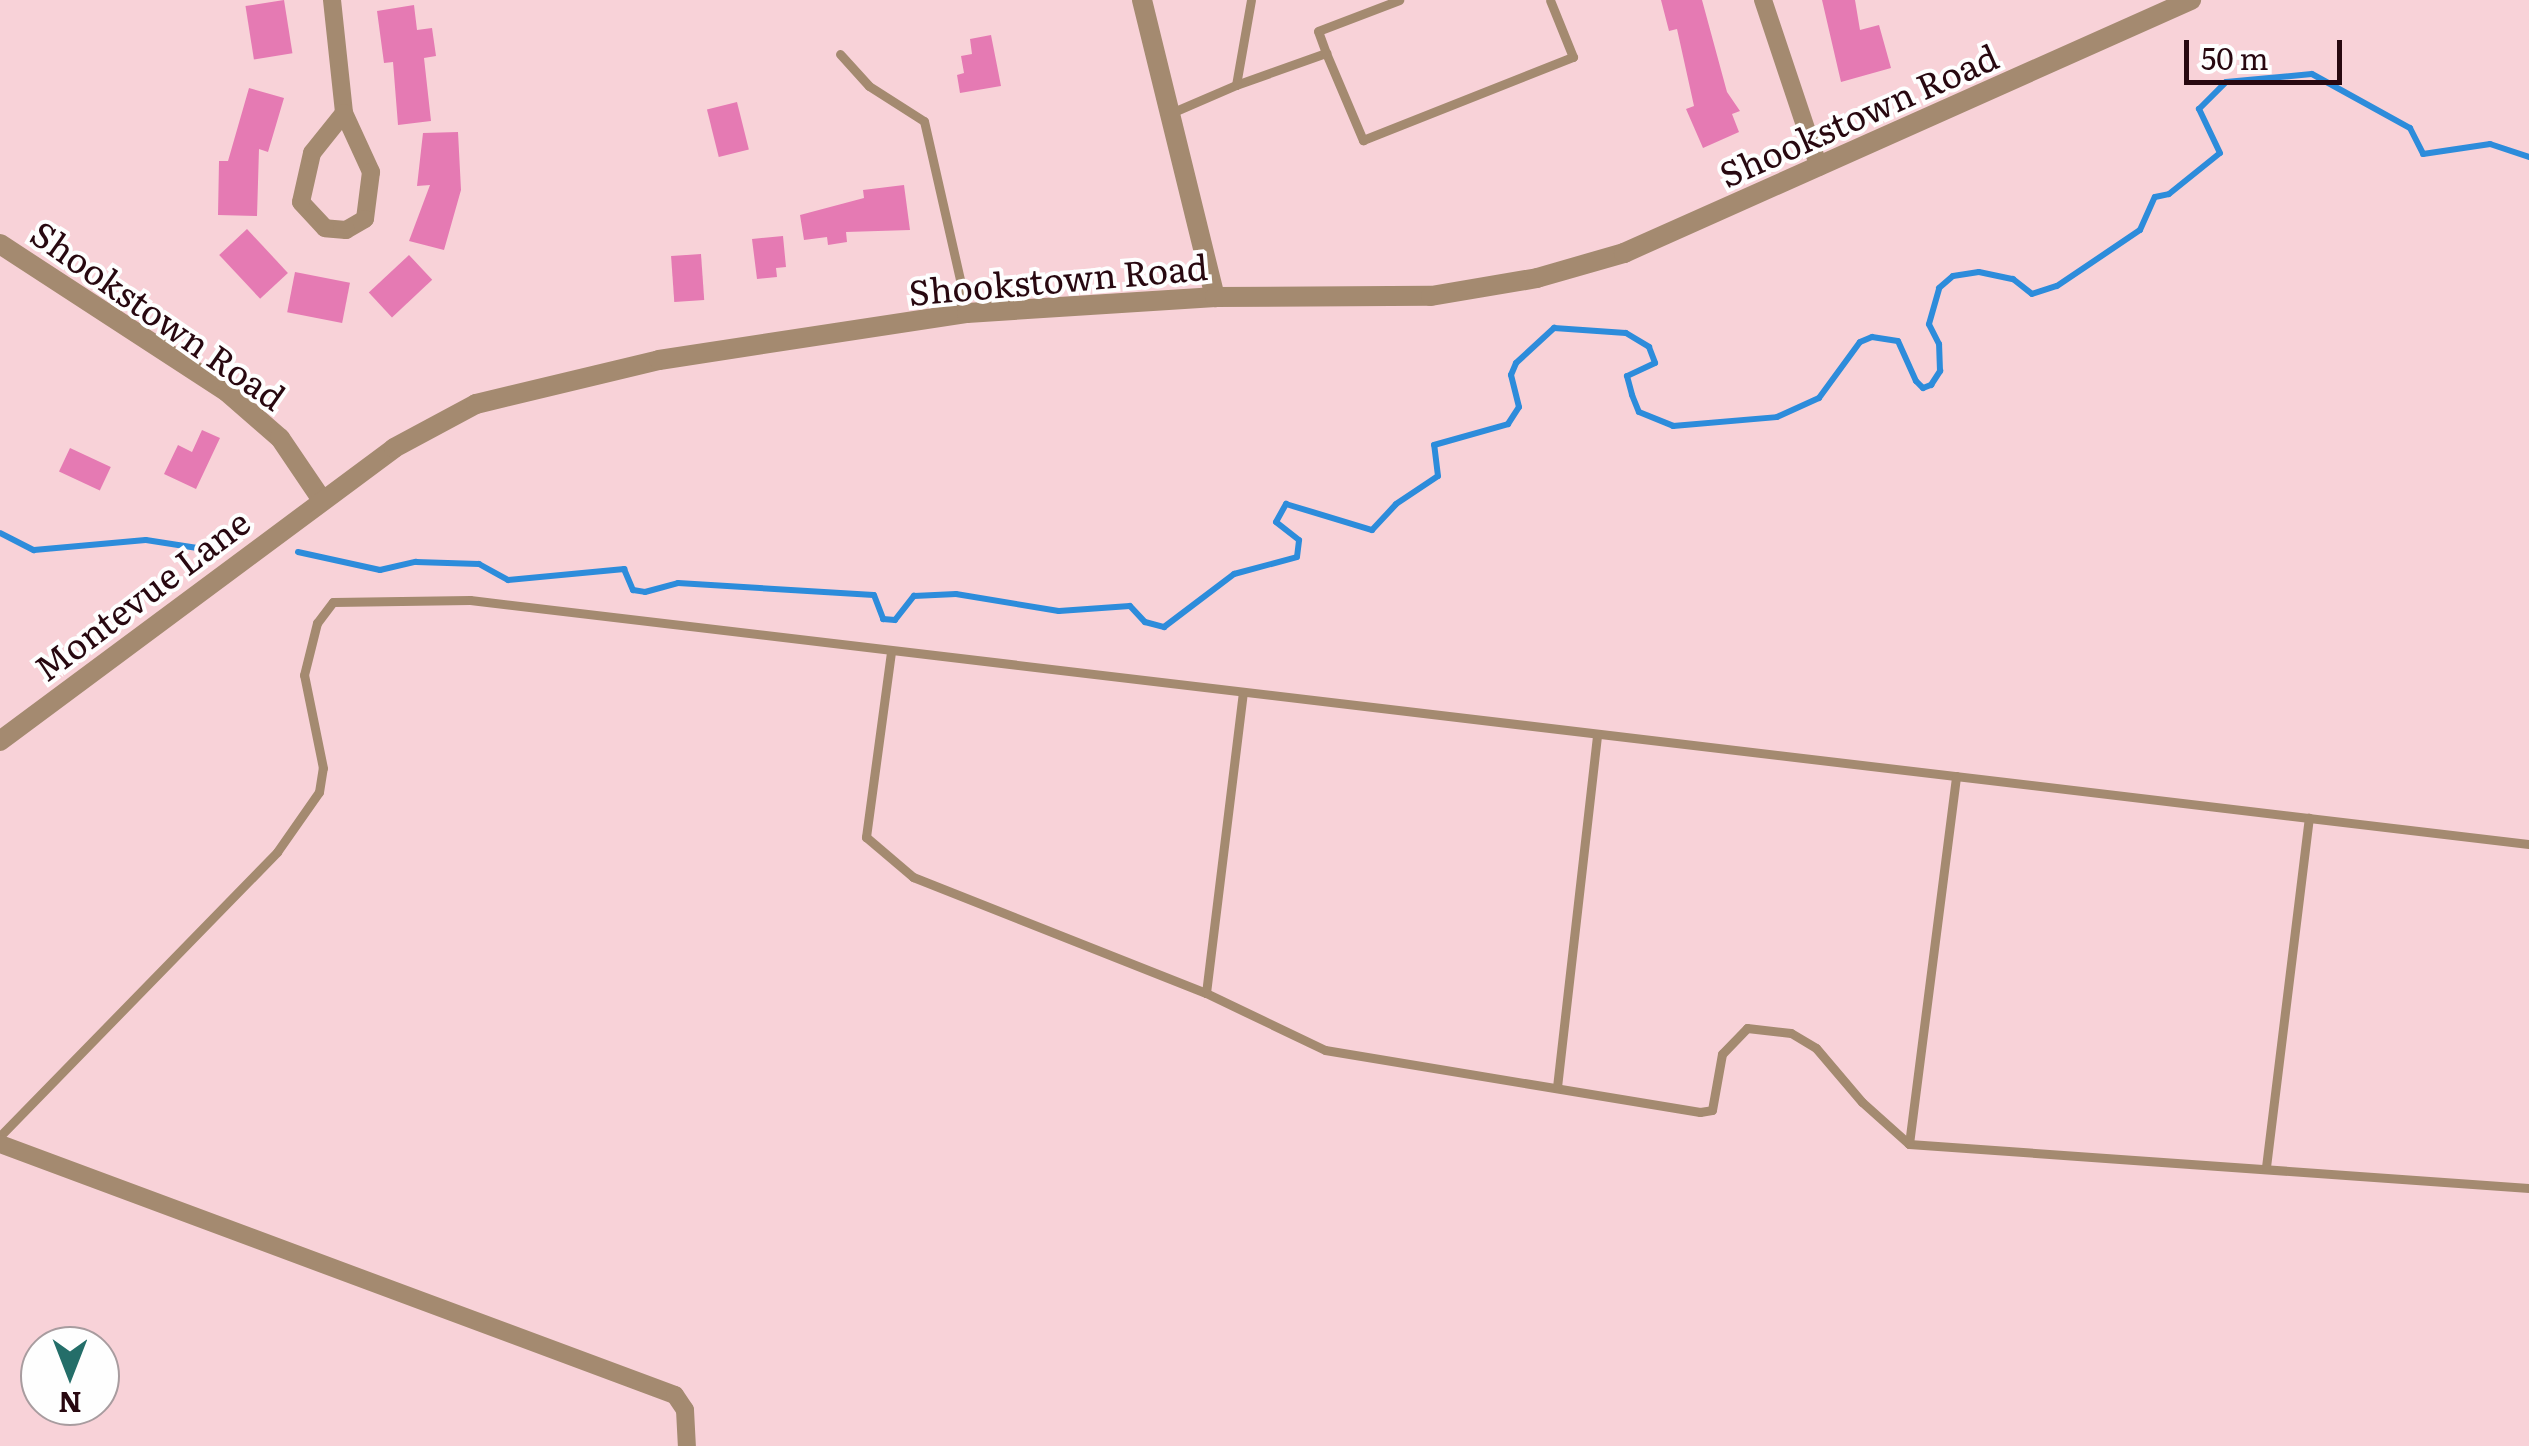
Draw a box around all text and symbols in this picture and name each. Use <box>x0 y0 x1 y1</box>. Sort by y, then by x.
scale bar <box>2189 20 2346 82</box>
street label: Shookstown Road <box>1712 34 2004 194</box>
text: 50 m <box>2201 35 2269 79</box>
street label: Shookstown Road <box>24 211 294 417</box>
street label: Shookstown Road <box>907 244 1209 312</box>
street label: Montevue Lane <box>25 500 257 688</box>
north arrow <box>20 1326 120 1426</box>
text: N <box>58 1383 82 1425</box>

